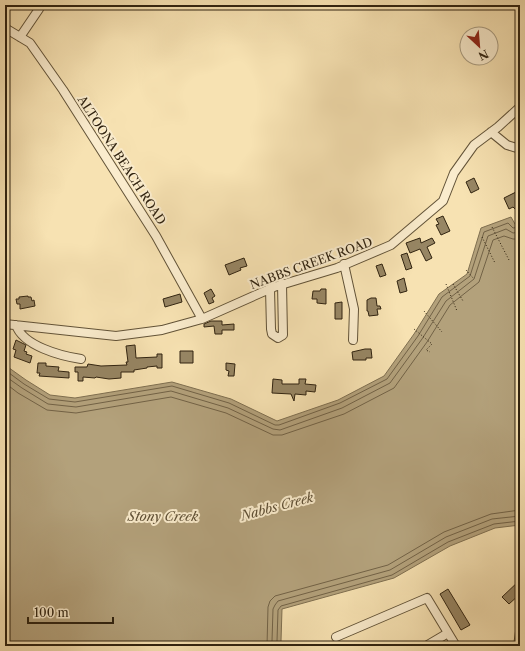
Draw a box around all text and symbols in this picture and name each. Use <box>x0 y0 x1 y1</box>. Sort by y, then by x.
north arrow <box>459 26 499 66</box>
text: N <box>476 47 491 64</box>
street label: ALTOONA BEACH ROAD <box>74 92 169 227</box>
street label: NABBS CREEK ROAD <box>248 234 375 292</box>
water label: Nabbs Creek <box>238 489 315 524</box>
water label: Stony Creek <box>127 508 198 524</box>
scale bar <box>28 599 113 625</box>
text: 100 m <box>34 605 69 620</box>

